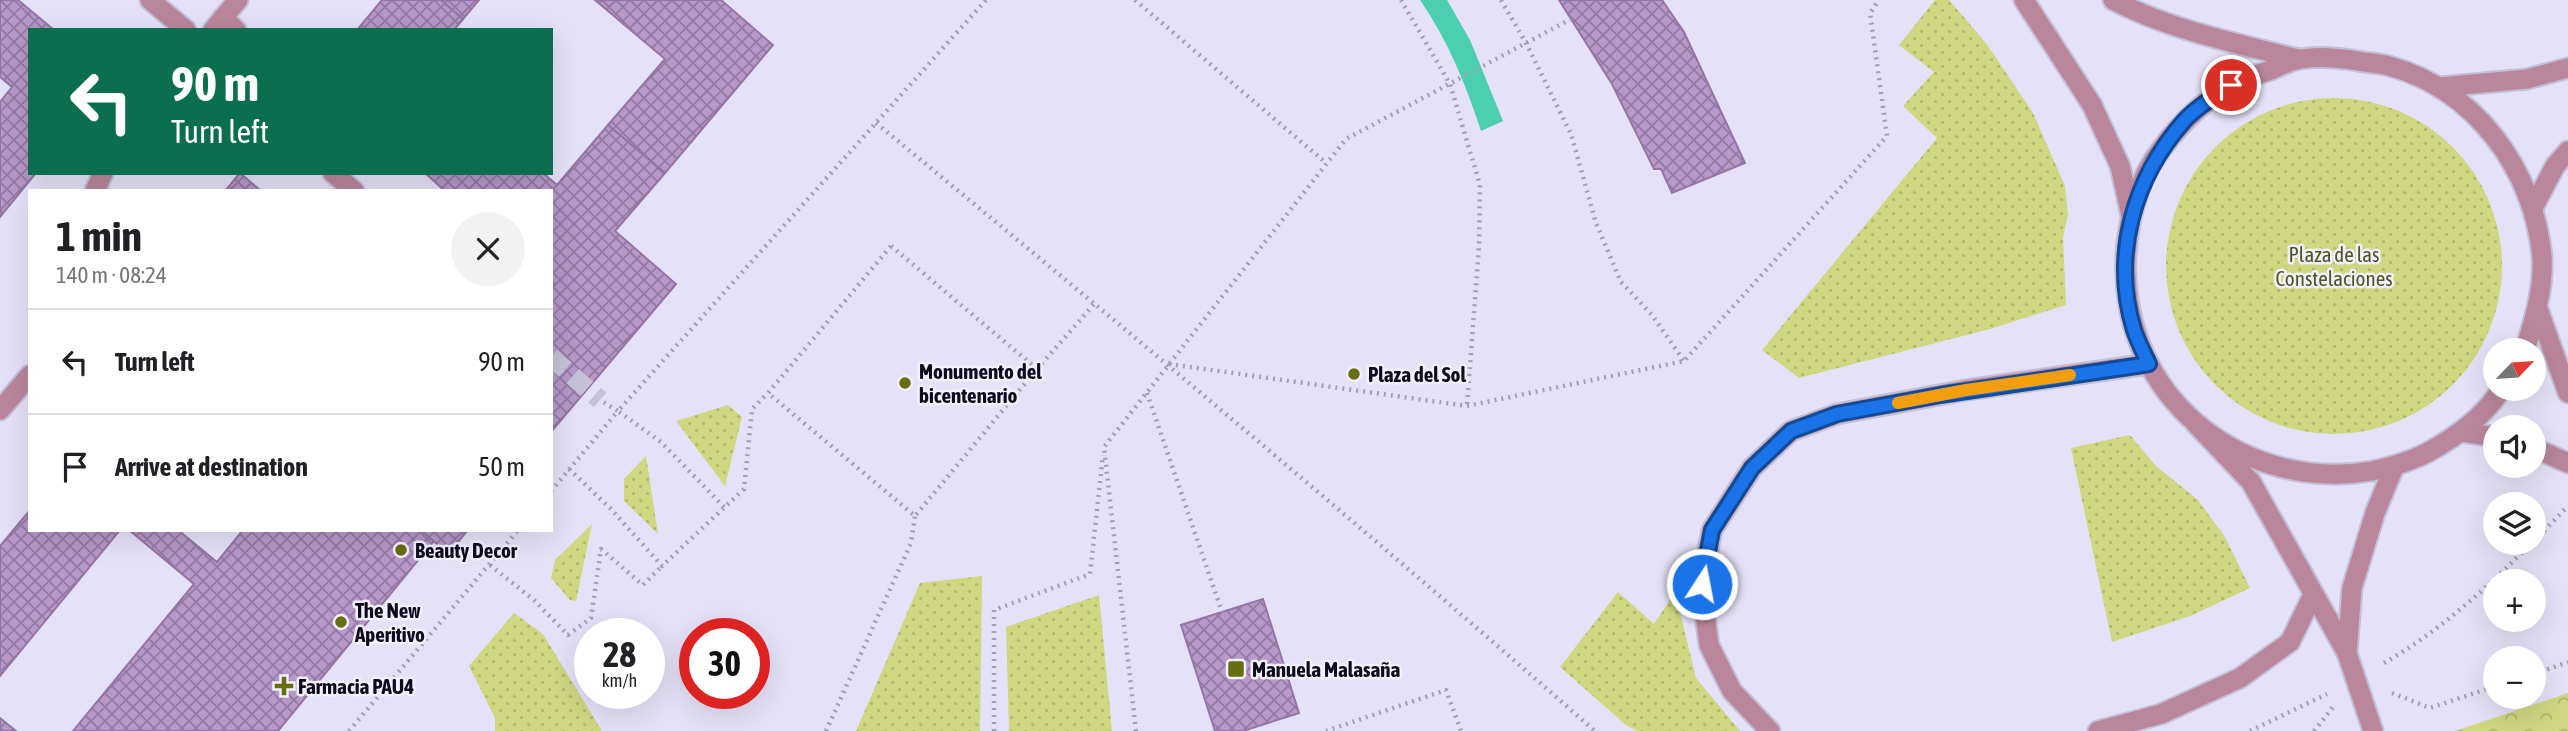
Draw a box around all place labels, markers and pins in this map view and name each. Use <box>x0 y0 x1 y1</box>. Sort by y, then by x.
pin <box>2201 55 2261 115</box>
place label: Monumento del bicentenario <box>919 359 1042 407</box>
place label: Plaza del Sol <box>1368 362 1466 386</box>
marker: Plaza del Sol <box>1346 366 1362 382</box>
marker: Monumento del bicentenario <box>897 375 913 391</box>
place label: Beauty Decor <box>415 538 518 562</box>
marker: Beauty Decor <box>393 542 409 558</box>
place label: The New Aperitivo <box>354 598 425 646</box>
marker: The New Aperitivo <box>333 614 349 630</box>
place label: Manuela Malasaña <box>1252 657 1400 681</box>
marker: Manuela Malasaña <box>1226 659 1246 679</box>
place label: Farmacia PAU4 <box>298 674 414 698</box>
marker: Farmacia PAU4 <box>276 678 292 694</box>

